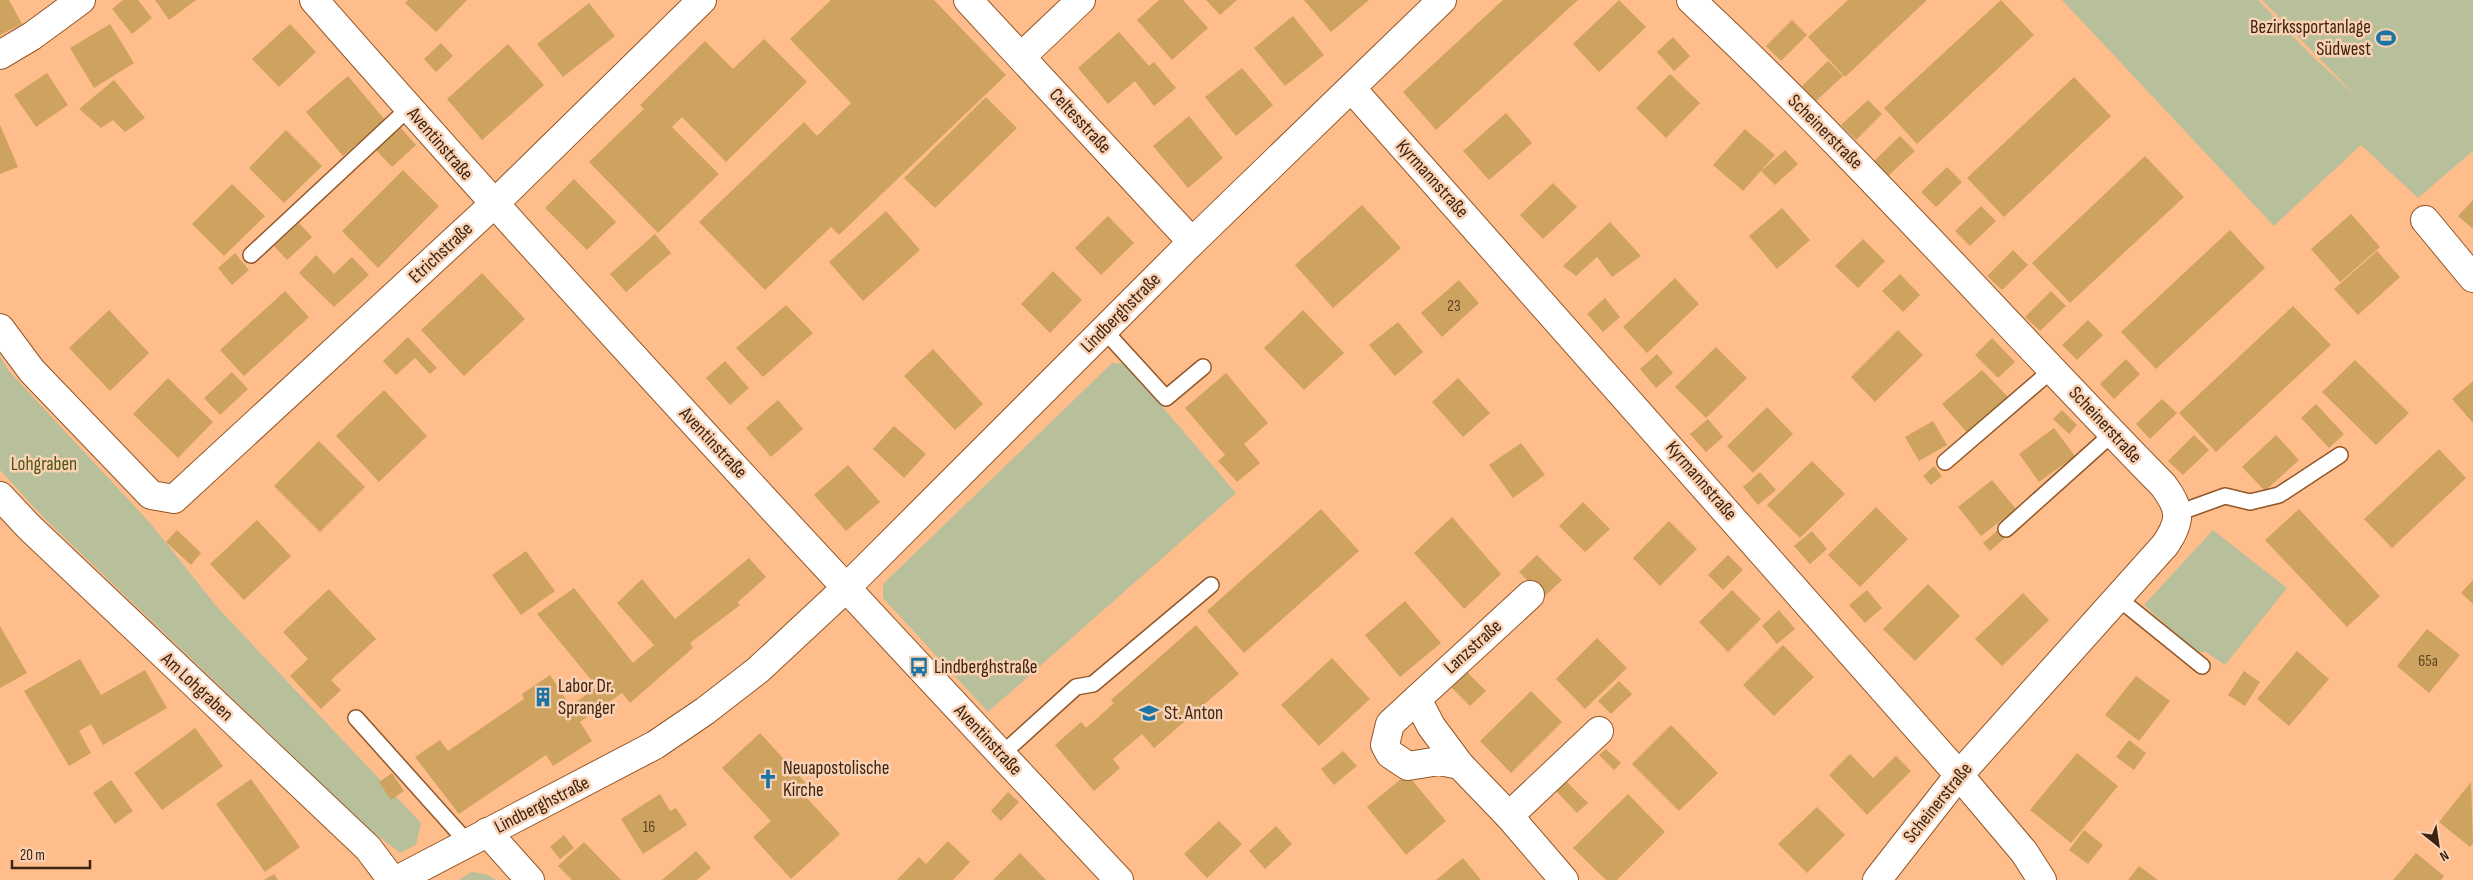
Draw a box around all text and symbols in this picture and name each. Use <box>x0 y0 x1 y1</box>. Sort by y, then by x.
place label: Bezirkssportanlage Südwest <box>2250 16 2371 61</box>
sports icon: Bezirkssportanlage Südwest <box>2375 27 2397 49</box>
street label: Celtesstraße <box>1044 84 1116 158</box>
street label: Scheinerstraße <box>1783 90 1867 174</box>
street label: Aventinstraße <box>401 102 478 185</box>
street label: Kyrmannstraße <box>1391 135 1473 223</box>
street label: Etrichstraße <box>404 218 478 288</box>
street label: Lindberghstraße <box>1076 268 1166 358</box>
house number: 23 <box>1447 297 1461 316</box>
street label: Scheinerstraße <box>2064 382 2146 468</box>
street label: Aventinstraße <box>673 402 752 483</box>
street label: Kyrmannstraße <box>1660 437 1742 525</box>
park label: Lohgraben <box>11 453 77 476</box>
street label: Lanzstraße <box>1439 615 1507 679</box>
street label: Am Lohgraben <box>155 647 238 726</box>
house number: 65a <box>2418 652 2438 671</box>
bus stop icon: Lindberghstraße <box>908 656 930 678</box>
place label: Lindberghstraße <box>934 656 1038 679</box>
place label: Labor Dr. Spranger <box>558 675 616 720</box>
building icon: Labor Dr. Spranger <box>532 686 554 708</box>
street label: Aventinstraße <box>948 699 1027 780</box>
school or university icon: St. Anton <box>1138 702 1160 724</box>
place label: St. Anton <box>1164 702 1223 725</box>
place label: Neuapostolische Kirche <box>783 757 889 802</box>
street label: Scheinerstraße <box>1899 758 1977 848</box>
church icon: Neuapostolische Kirche <box>757 768 779 790</box>
street label: Lindberghstraße <box>491 771 593 839</box>
house number: 16 <box>643 818 655 837</box>
north arrow <box>2413 820 2463 870</box>
scale bar <box>12 838 90 870</box>
text: 20 m <box>20 846 45 865</box>
text: N <box>2437 847 2452 865</box>

